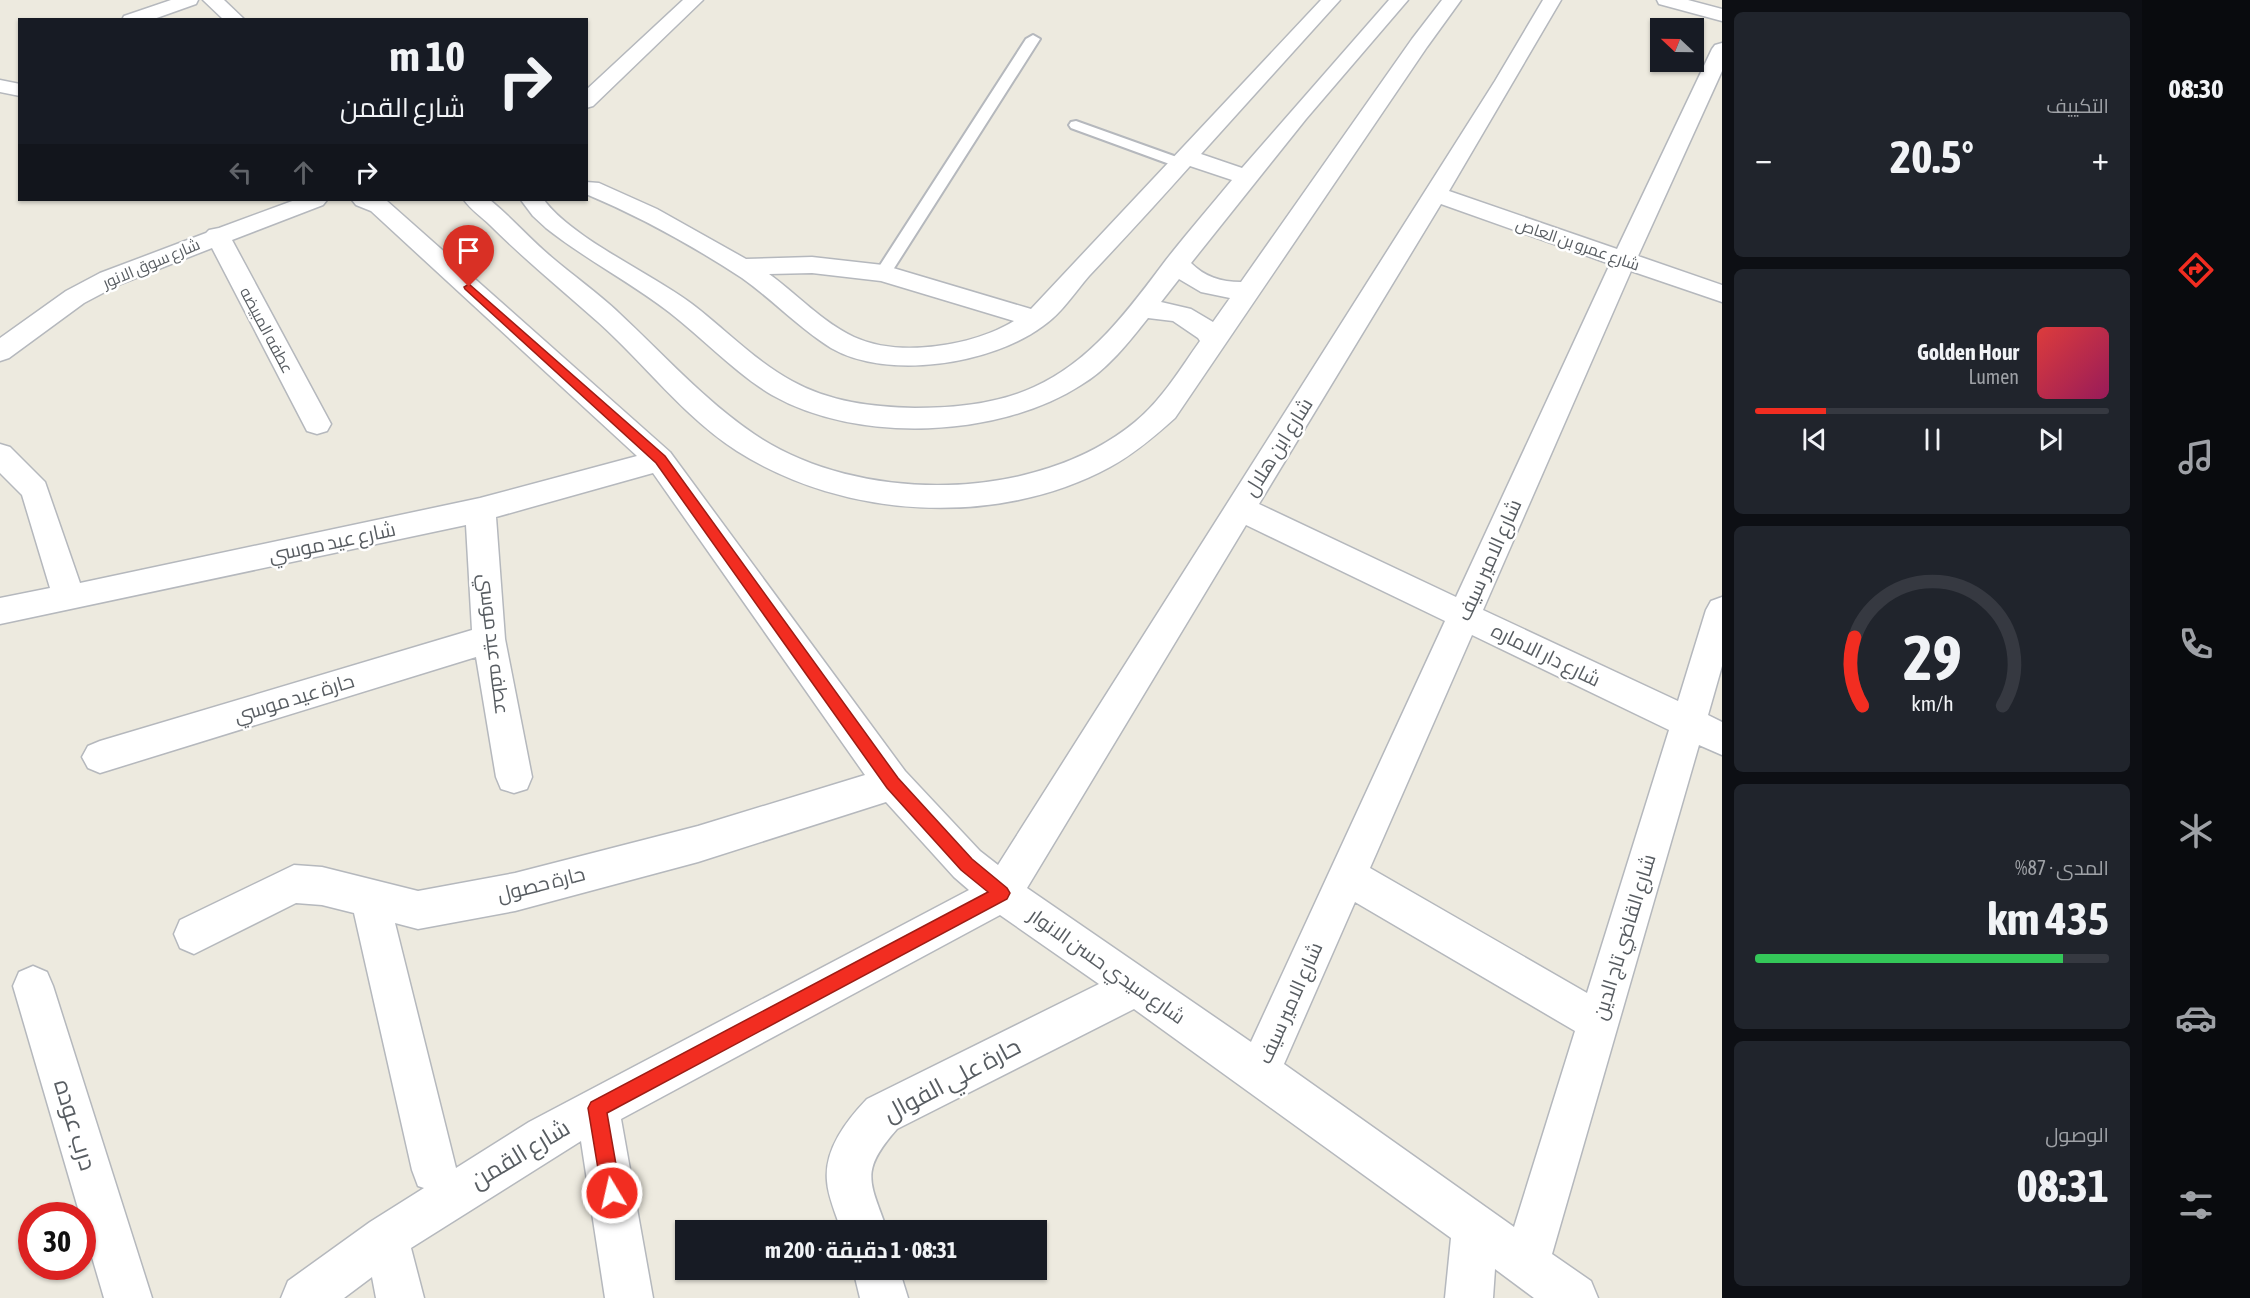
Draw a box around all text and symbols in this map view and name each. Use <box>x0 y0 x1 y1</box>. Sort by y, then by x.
north arrow <box>1650 18 1704 72</box>
map controls <box>1650 18 1704 72</box>
text: 10 m <box>390 32 465 80</box>
icon: right <box>486 42 564 120</box>
text: 08:30 <box>2168 73 2224 104</box>
text: شارع القمن <box>340 92 465 123</box>
text: التكييف <box>2046 94 2109 117</box>
text: 20.5° <box>1890 131 1974 183</box>
text: − <box>1755 139 1772 177</box>
text: + <box>2092 139 2109 177</box>
icon: left <box>224 156 257 189</box>
icon: ahead <box>287 156 320 189</box>
icon: right <box>350 156 383 189</box>
street label: شارع عمرو بن العاص <box>1513 214 1642 276</box>
pin <box>443 225 494 287</box>
street label: شارع سوق الانور <box>99 234 204 295</box>
icon: arrive <box>452 234 485 267</box>
icon: directions <box>2175 249 2217 291</box>
street label: عطفه المبيضه <box>236 284 297 377</box>
text: Golden Hour <box>1917 339 2019 365</box>
text: Lumen <box>1968 365 2019 388</box>
street label: شارع ابن هلال <box>1238 393 1319 502</box>
icon: previous <box>1798 423 1831 456</box>
icon: pause <box>1916 423 1949 456</box>
icon: next <box>2034 423 2067 456</box>
icon: music <box>2175 436 2217 478</box>
street label: شارع الامير سيف <box>1451 495 1528 625</box>
street label: شارع عيد موسي <box>266 517 398 570</box>
street label: عطفه عيد موسي <box>470 572 515 716</box>
street label: شارع دار الاماره <box>1487 618 1604 694</box>
text: 29 <box>1903 622 1961 693</box>
icon: phone <box>2175 623 2217 665</box>
street label: حارة عيد موسي <box>231 668 358 731</box>
text: km/h <box>1911 691 1953 716</box>
icon: climate <box>2175 810 2217 852</box>
street label: شارع القاضي تاج الدين <box>1587 851 1663 1024</box>
text: المدى · 87% <box>2015 856 2109 879</box>
street label: حارة حصول <box>495 862 588 907</box>
text: 435 km <box>1987 893 2109 945</box>
street label: شارع سيدي حسن الانوار <box>1021 902 1190 1032</box>
street label: شارع الامير سيف <box>1252 938 1329 1068</box>
icon: car <box>2175 997 2217 1039</box>
street label: حارة علي الفوال <box>879 1032 1028 1132</box>
street label: درب عوده <box>49 1076 102 1174</box>
street label: شارع القمن <box>465 1113 576 1196</box>
text: الوصول <box>2045 1123 2109 1146</box>
text: 08:31 <box>2016 1160 2109 1212</box>
position arrow <box>580 1161 644 1225</box>
icon: filters <box>2175 1184 2217 1226</box>
speed limit sign: 30 <box>18 1202 96 1280</box>
text: 08:31 · 1 دقيقة · 200 m <box>765 1237 957 1263</box>

